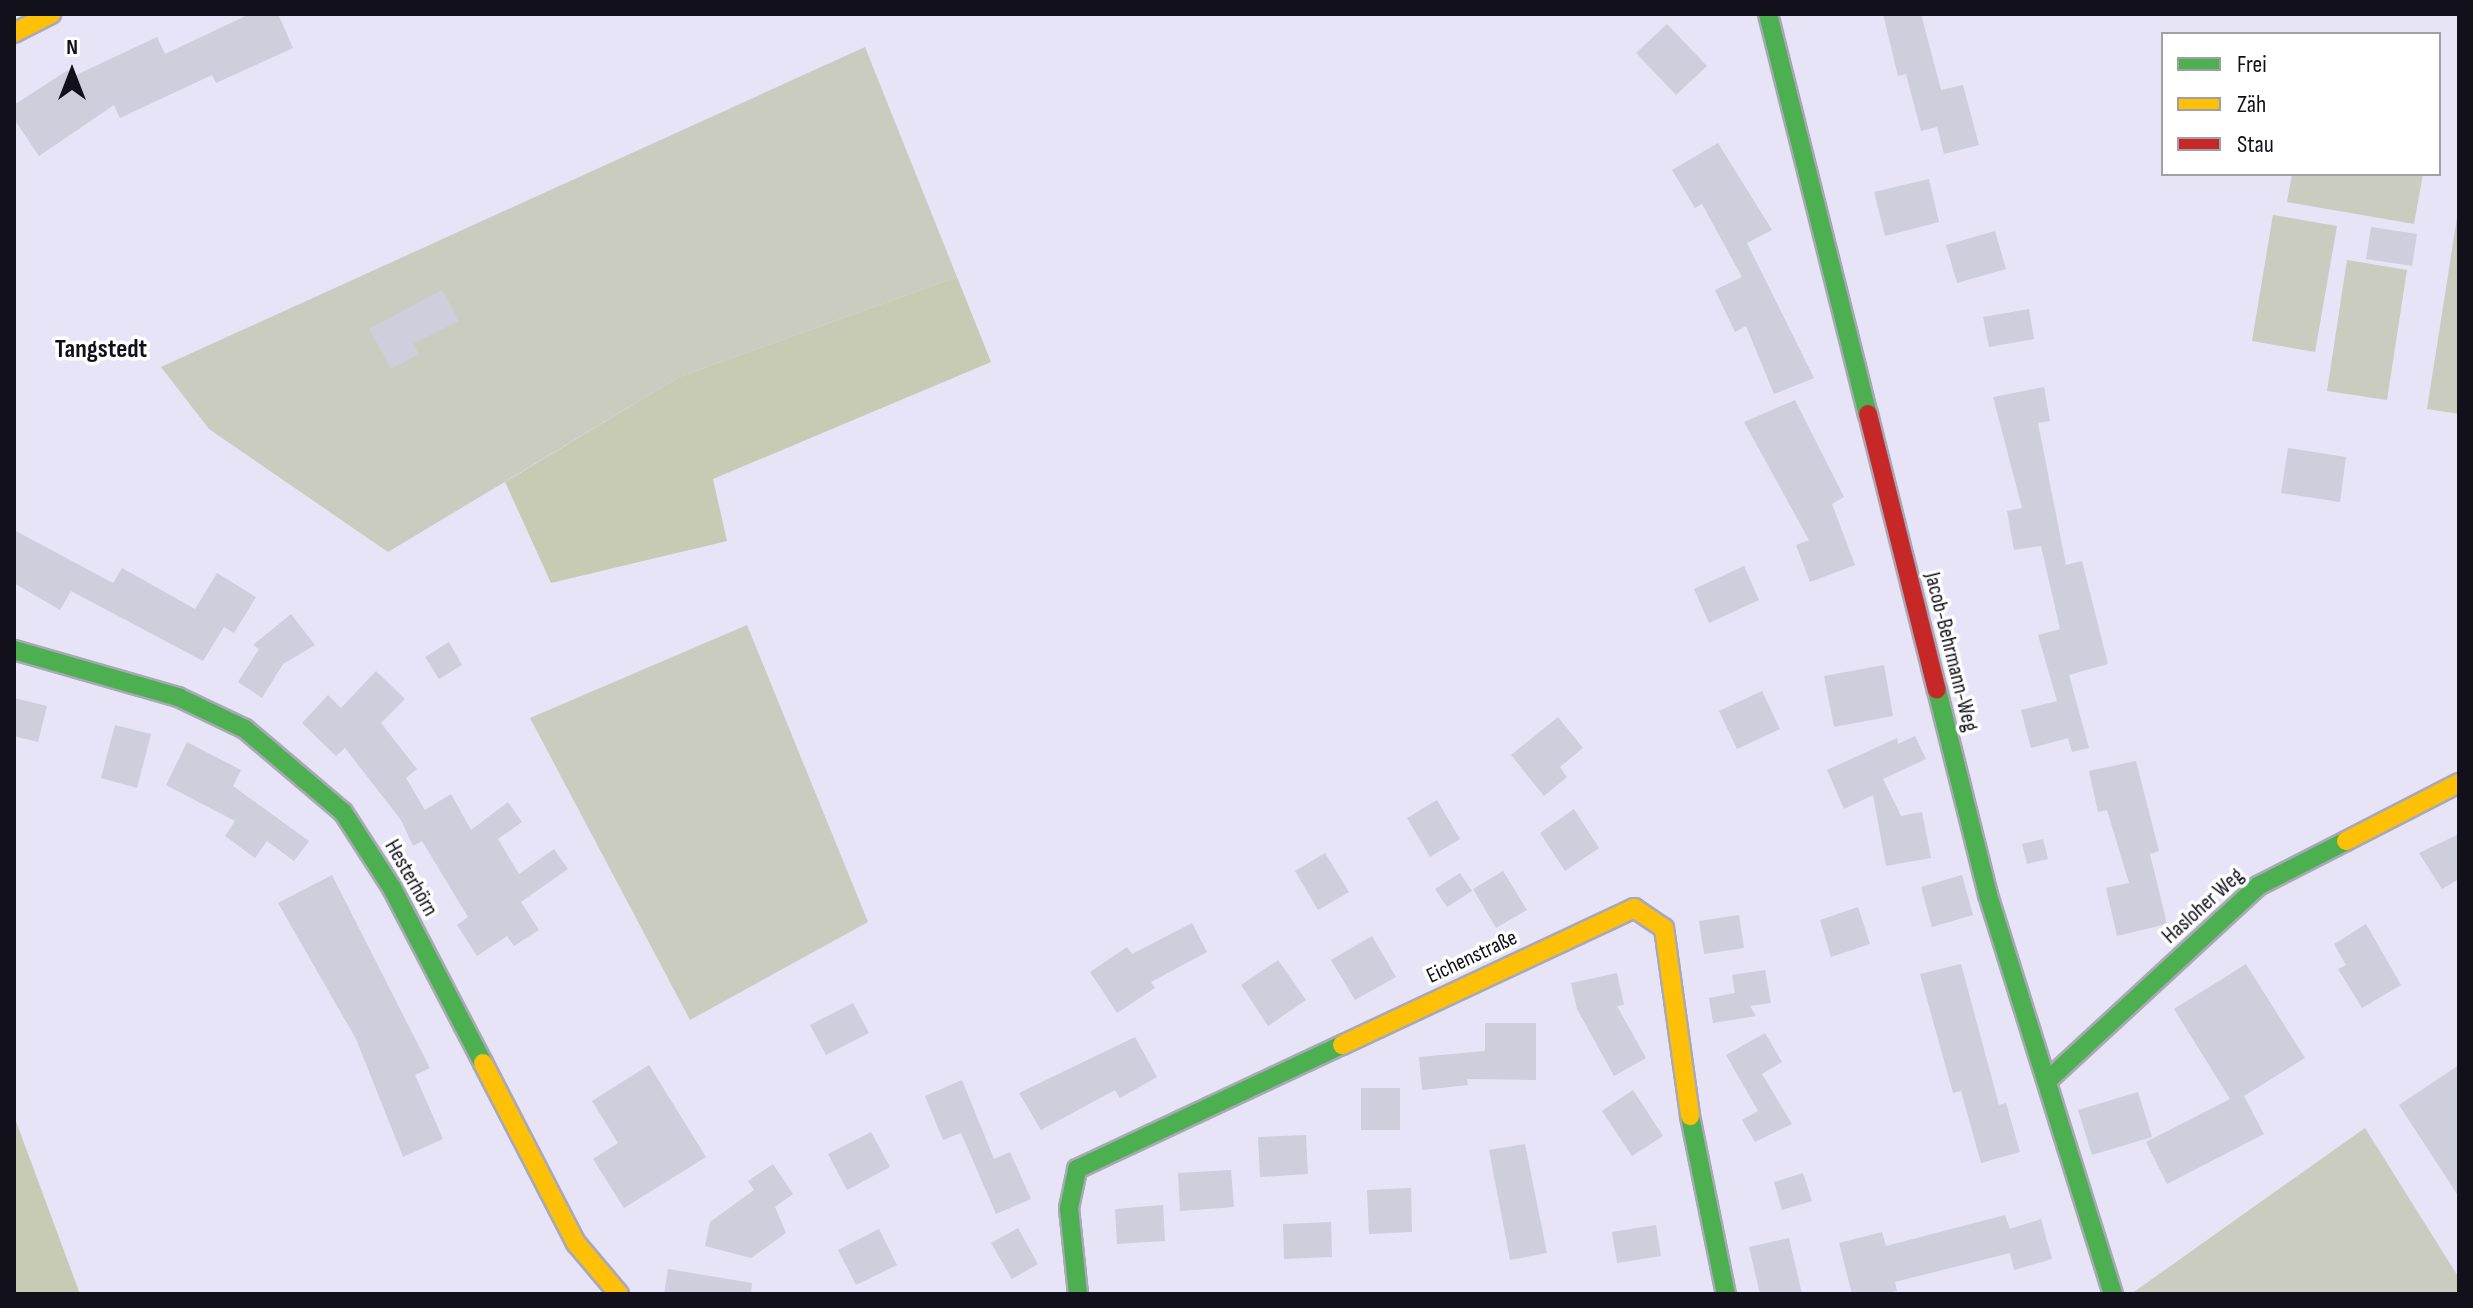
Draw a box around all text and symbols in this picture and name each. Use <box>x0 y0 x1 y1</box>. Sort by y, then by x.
north arrow <box>32 32 112 112</box>
legend <box>2161 32 2441 176</box>
text: N <box>66 34 78 61</box>
text: Frei <box>2237 50 2267 79</box>
text: Zäh <box>2237 90 2266 119</box>
text: Stau <box>2237 130 2274 159</box>
district label: Tangstedt <box>55 334 147 366</box>
street label: Jacob-Behrmann-Weg <box>1918 570 1984 734</box>
street label: Hesterhörn <box>379 835 443 921</box>
street label: Hasloher Weg <box>2157 863 2249 949</box>
street label: Eichenstraße <box>1423 925 1521 989</box>

